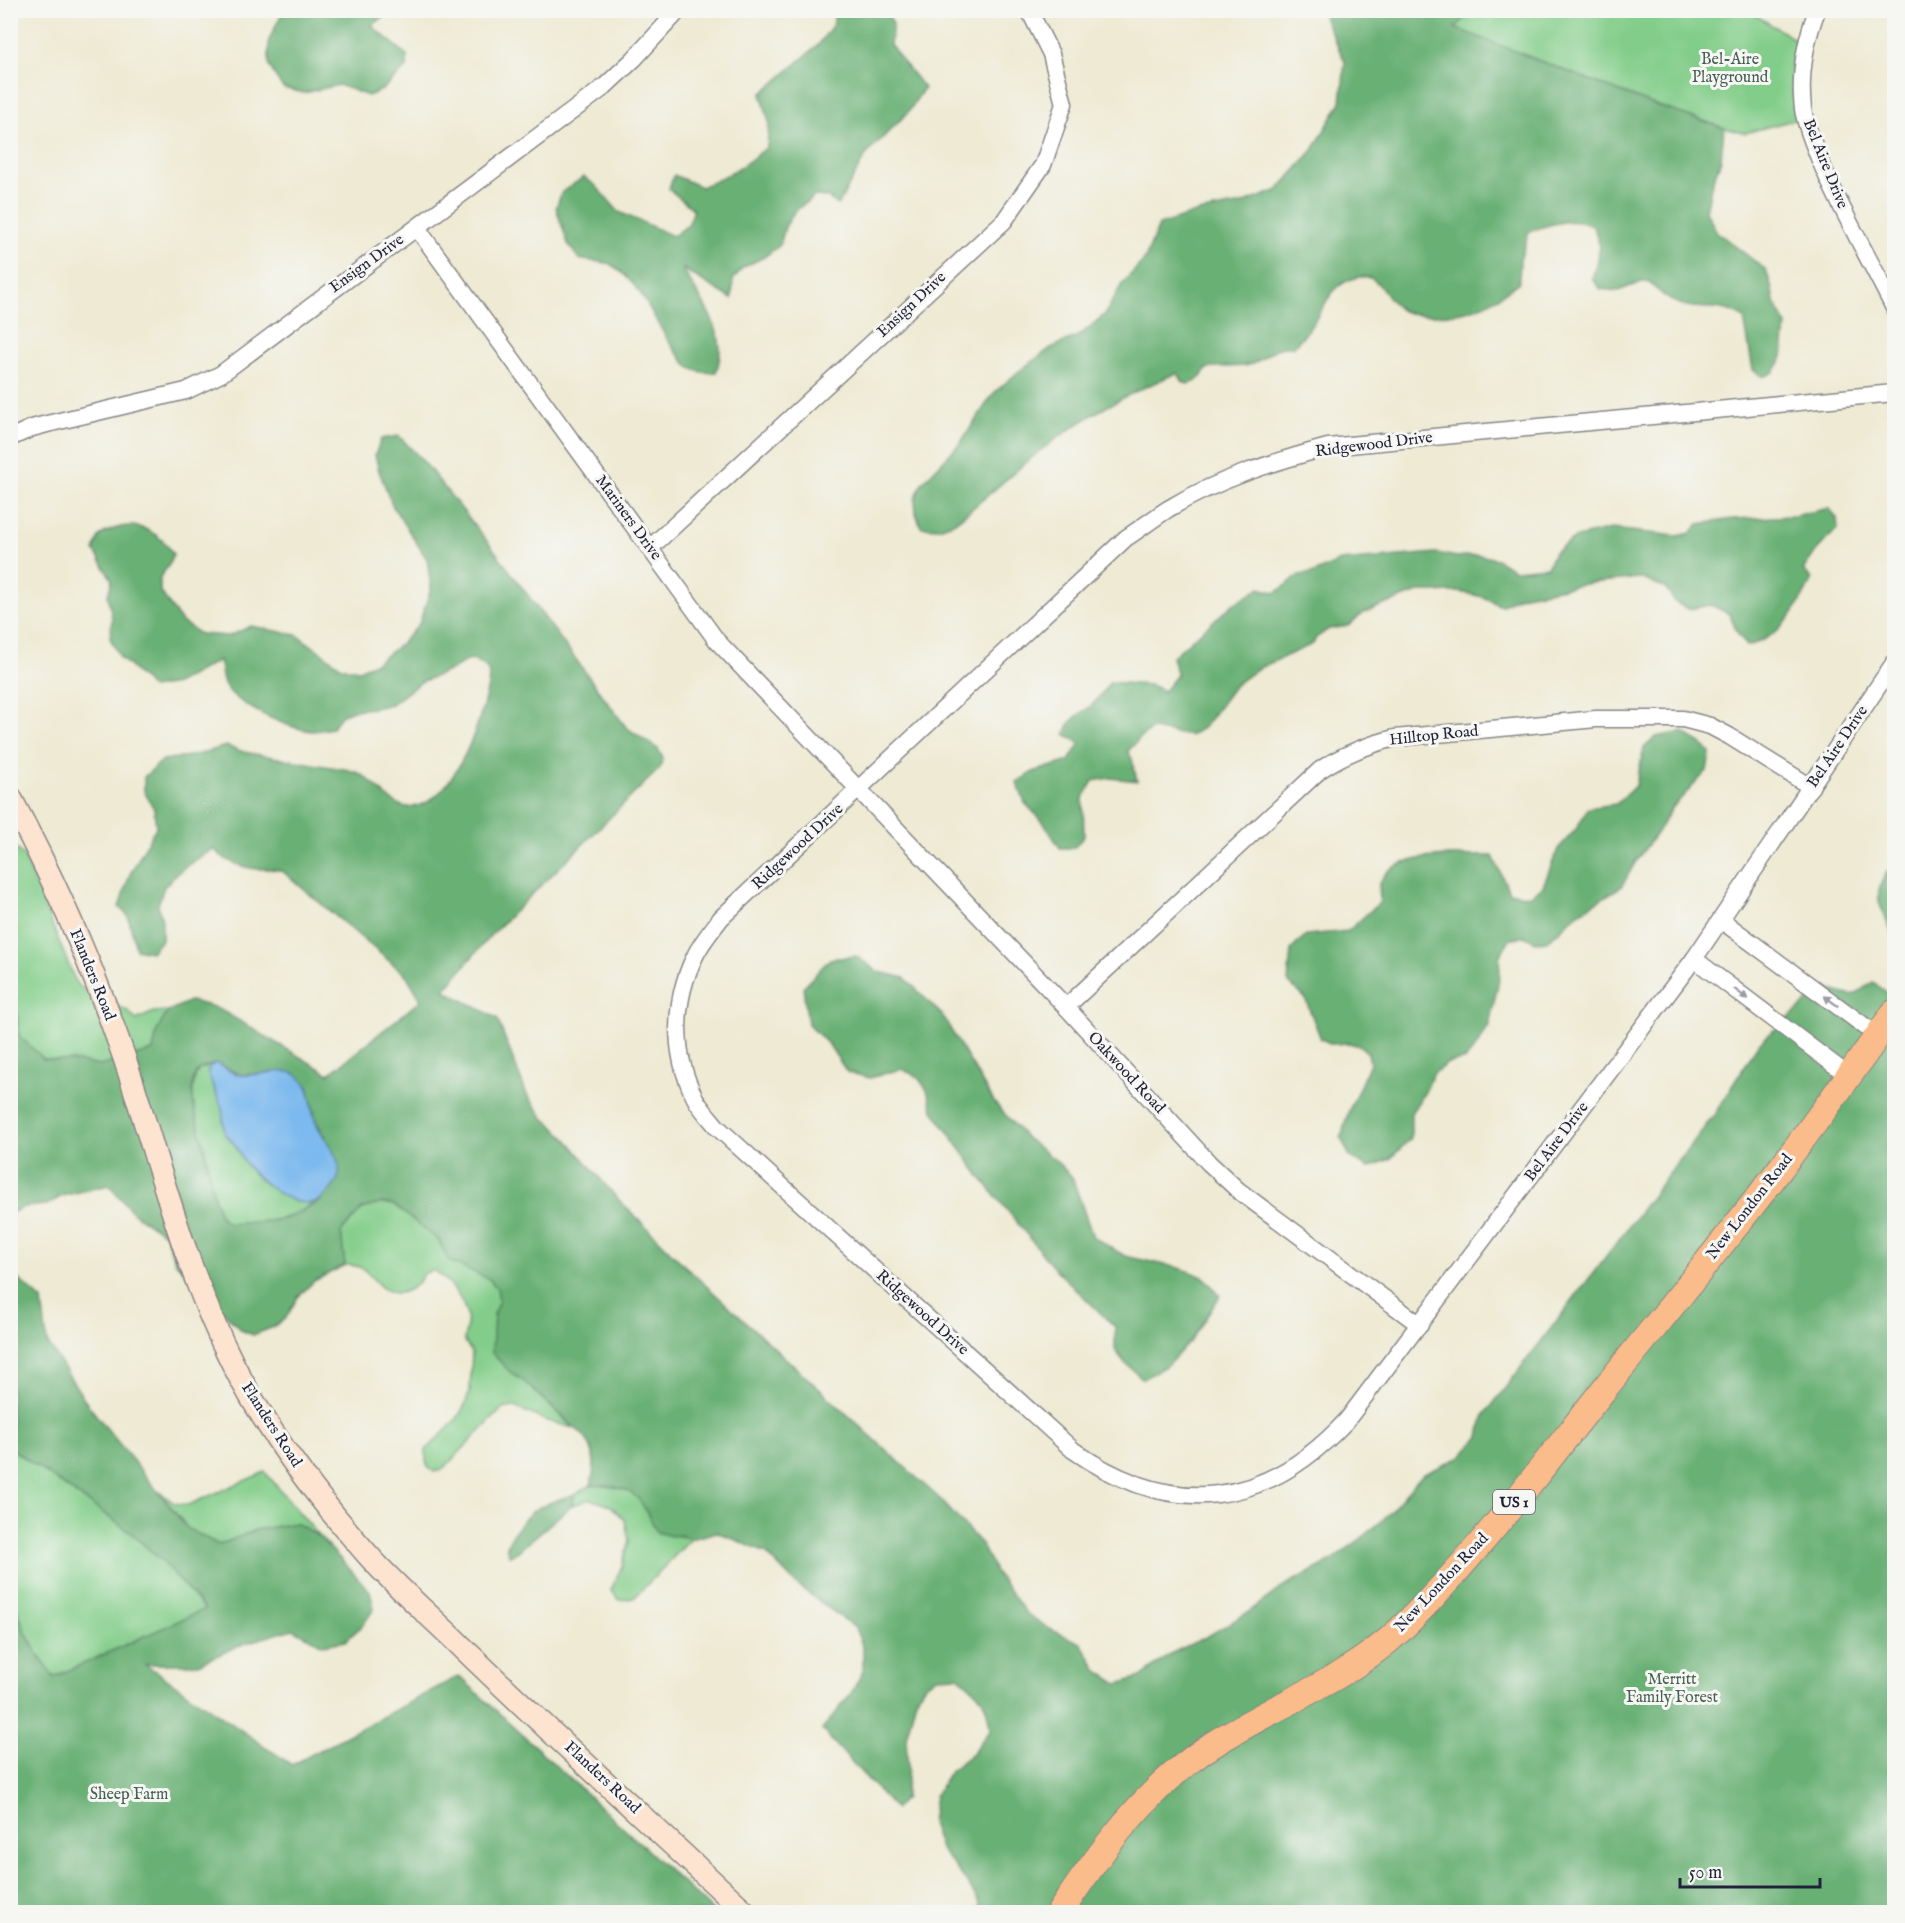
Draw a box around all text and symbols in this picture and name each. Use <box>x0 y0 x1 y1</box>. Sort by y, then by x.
park label: Bel-Aire Playground <box>1692 50 1769 88</box>
street label: Bel Aire Drive <box>1798 116 1852 212</box>
street label: Ensign Drive <box>326 230 408 298</box>
street label: Ensign Drive <box>873 268 951 342</box>
street label: Ridgewood Drive <box>1314 428 1434 462</box>
street label: Mariners Drive <box>590 472 666 564</box>
street label: Bel Aire Drive <box>1803 702 1873 792</box>
street label: Hilltop Road <box>1389 721 1480 751</box>
street label: Ridgewood Drive <box>748 800 848 894</box>
street label: Flanders Road <box>65 926 120 1024</box>
one-way arrow <box>1734 988 1749 1000</box>
one-way arrow <box>1823 995 1839 1007</box>
street label: Oakwood Road <box>1083 1028 1169 1118</box>
street label: Bel Aire Drive <box>1520 1098 1594 1186</box>
street label: New London Road <box>1703 1150 1798 1264</box>
street label: Ridgewood Drive <box>872 1266 972 1360</box>
street label: Flanders Road <box>236 1379 306 1472</box>
road number: US 1 <box>1493 1490 1535 1514</box>
street label: New London Road <box>1391 1529 1494 1637</box>
park label: Merritt Family Forest <box>1626 1670 1718 1708</box>
street label: Flanders Road <box>560 1738 645 1819</box>
park label: Sheep Farm <box>90 1785 168 1805</box>
scale bar <box>1680 1851 1820 1889</box>
text: 50 m <box>1689 1862 1722 1885</box>

